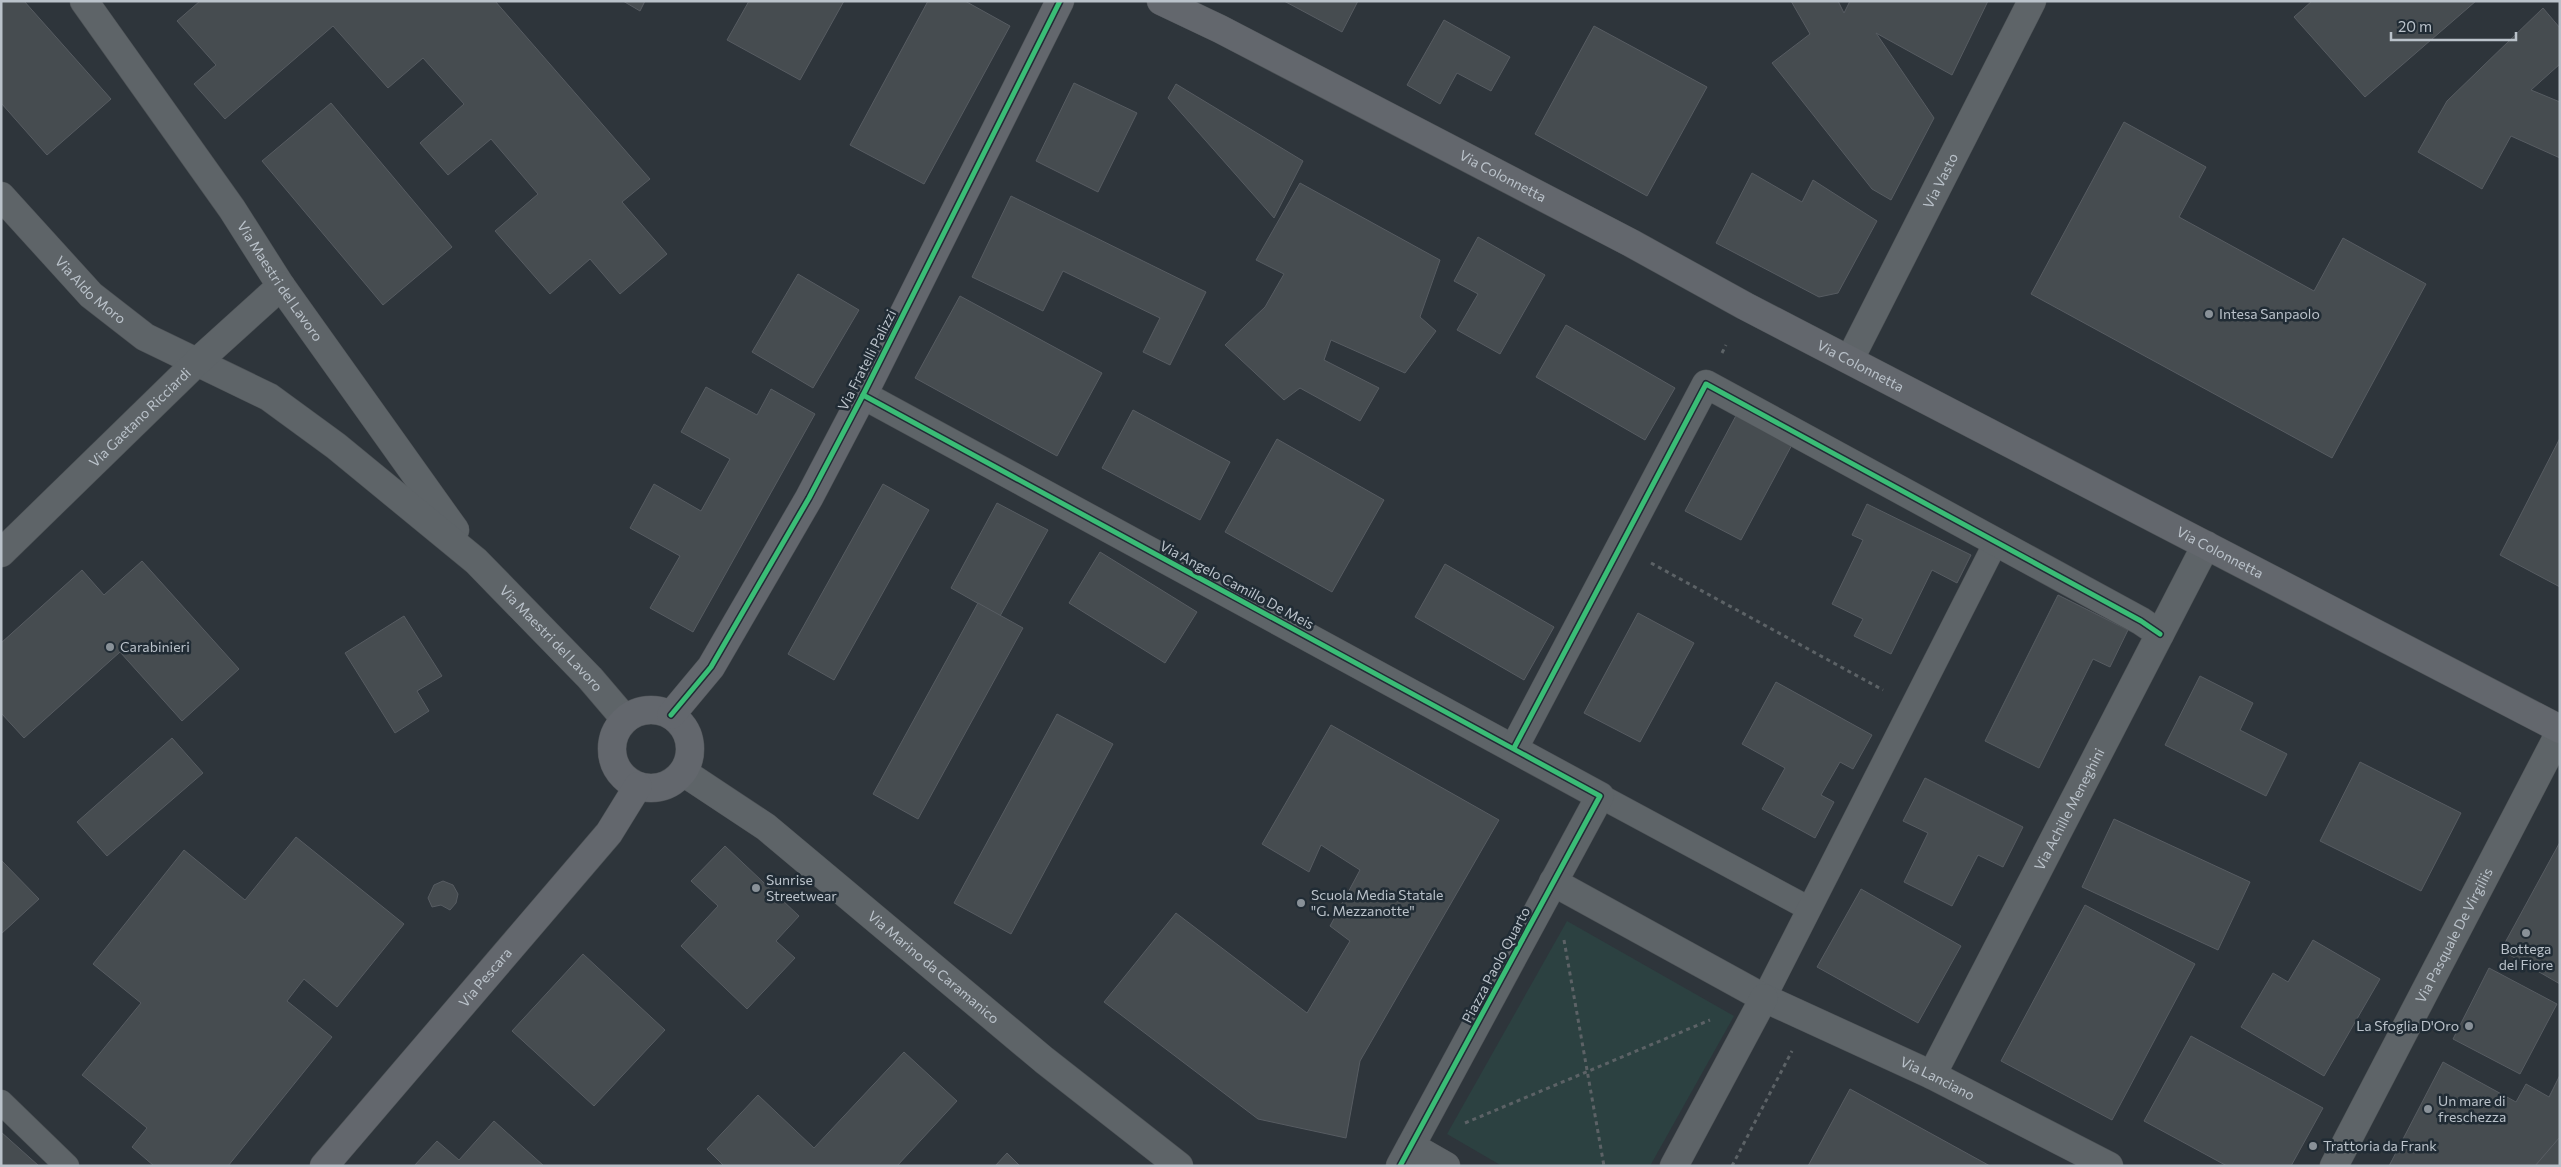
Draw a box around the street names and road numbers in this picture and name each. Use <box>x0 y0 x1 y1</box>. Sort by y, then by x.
street label: Via Colonnetta <box>1457 146 1549 205</box>
street label: Via Vasto <box>1919 150 1961 211</box>
street label: Via Maestri del Lavoro <box>234 218 327 344</box>
street label: Via Aldo Moro <box>52 252 129 327</box>
street label: Via Fratelli Palizzi <box>834 306 899 413</box>
street label: Via Colonnetta <box>1814 336 1907 395</box>
street label: Via Gaetano Ricciardi <box>85 364 194 471</box>
street label: Via Colonnetta <box>2174 523 2266 582</box>
street label: Via Angelo Camillo De Meis <box>1157 537 1317 633</box>
street label: Via Maestri del Lavoro <box>496 581 607 695</box>
street label: Via Achille Meneghini <box>2030 745 2108 873</box>
street label: Via Pasquale De Virgiliis <box>2411 865 2496 1006</box>
street label: Piazza Paolo Quarto <box>1458 904 1533 1026</box>
street label: Via Marino da Caramanico <box>864 907 1003 1027</box>
street label: Via Pescara <box>455 944 515 1010</box>
street label: Via Lanciano <box>1898 1053 1978 1104</box>

